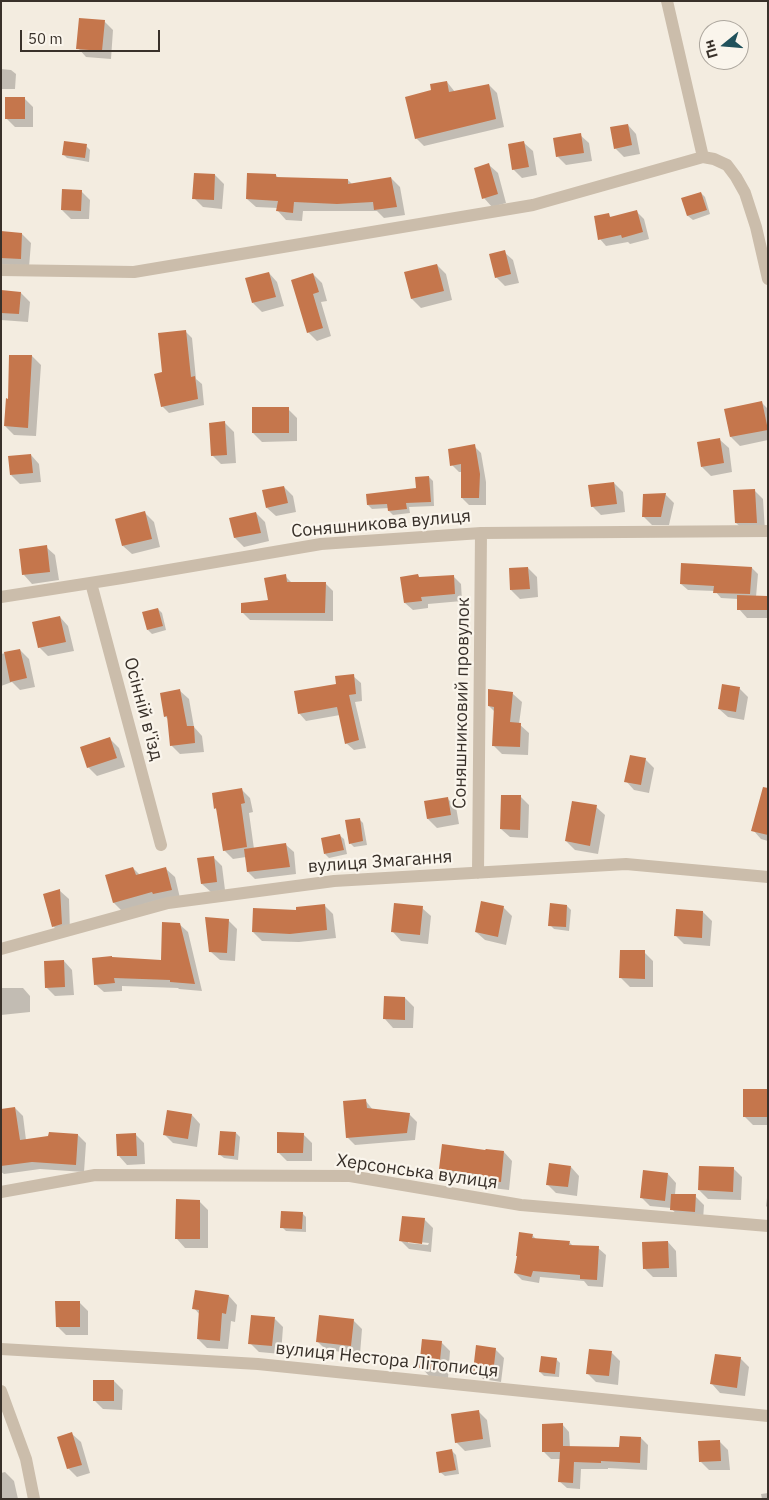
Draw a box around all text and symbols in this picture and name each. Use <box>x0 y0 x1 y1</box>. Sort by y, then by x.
scale bar <box>22 20 162 52</box>
north arrow <box>699 20 749 70</box>
text: 50 m <box>28 29 63 48</box>
text: Пн <box>699 38 722 61</box>
street label: Соняшникова вулиця <box>290 505 472 543</box>
street label: Соняшниковий провулок <box>449 597 475 809</box>
street label: Осінній в'їзд <box>119 655 167 763</box>
street label: вулиця Змагання <box>307 846 453 878</box>
street label: Херсонська вулиця <box>335 1150 499 1194</box>
street label: вулиця Нестора Літописця <box>275 1338 499 1382</box>

